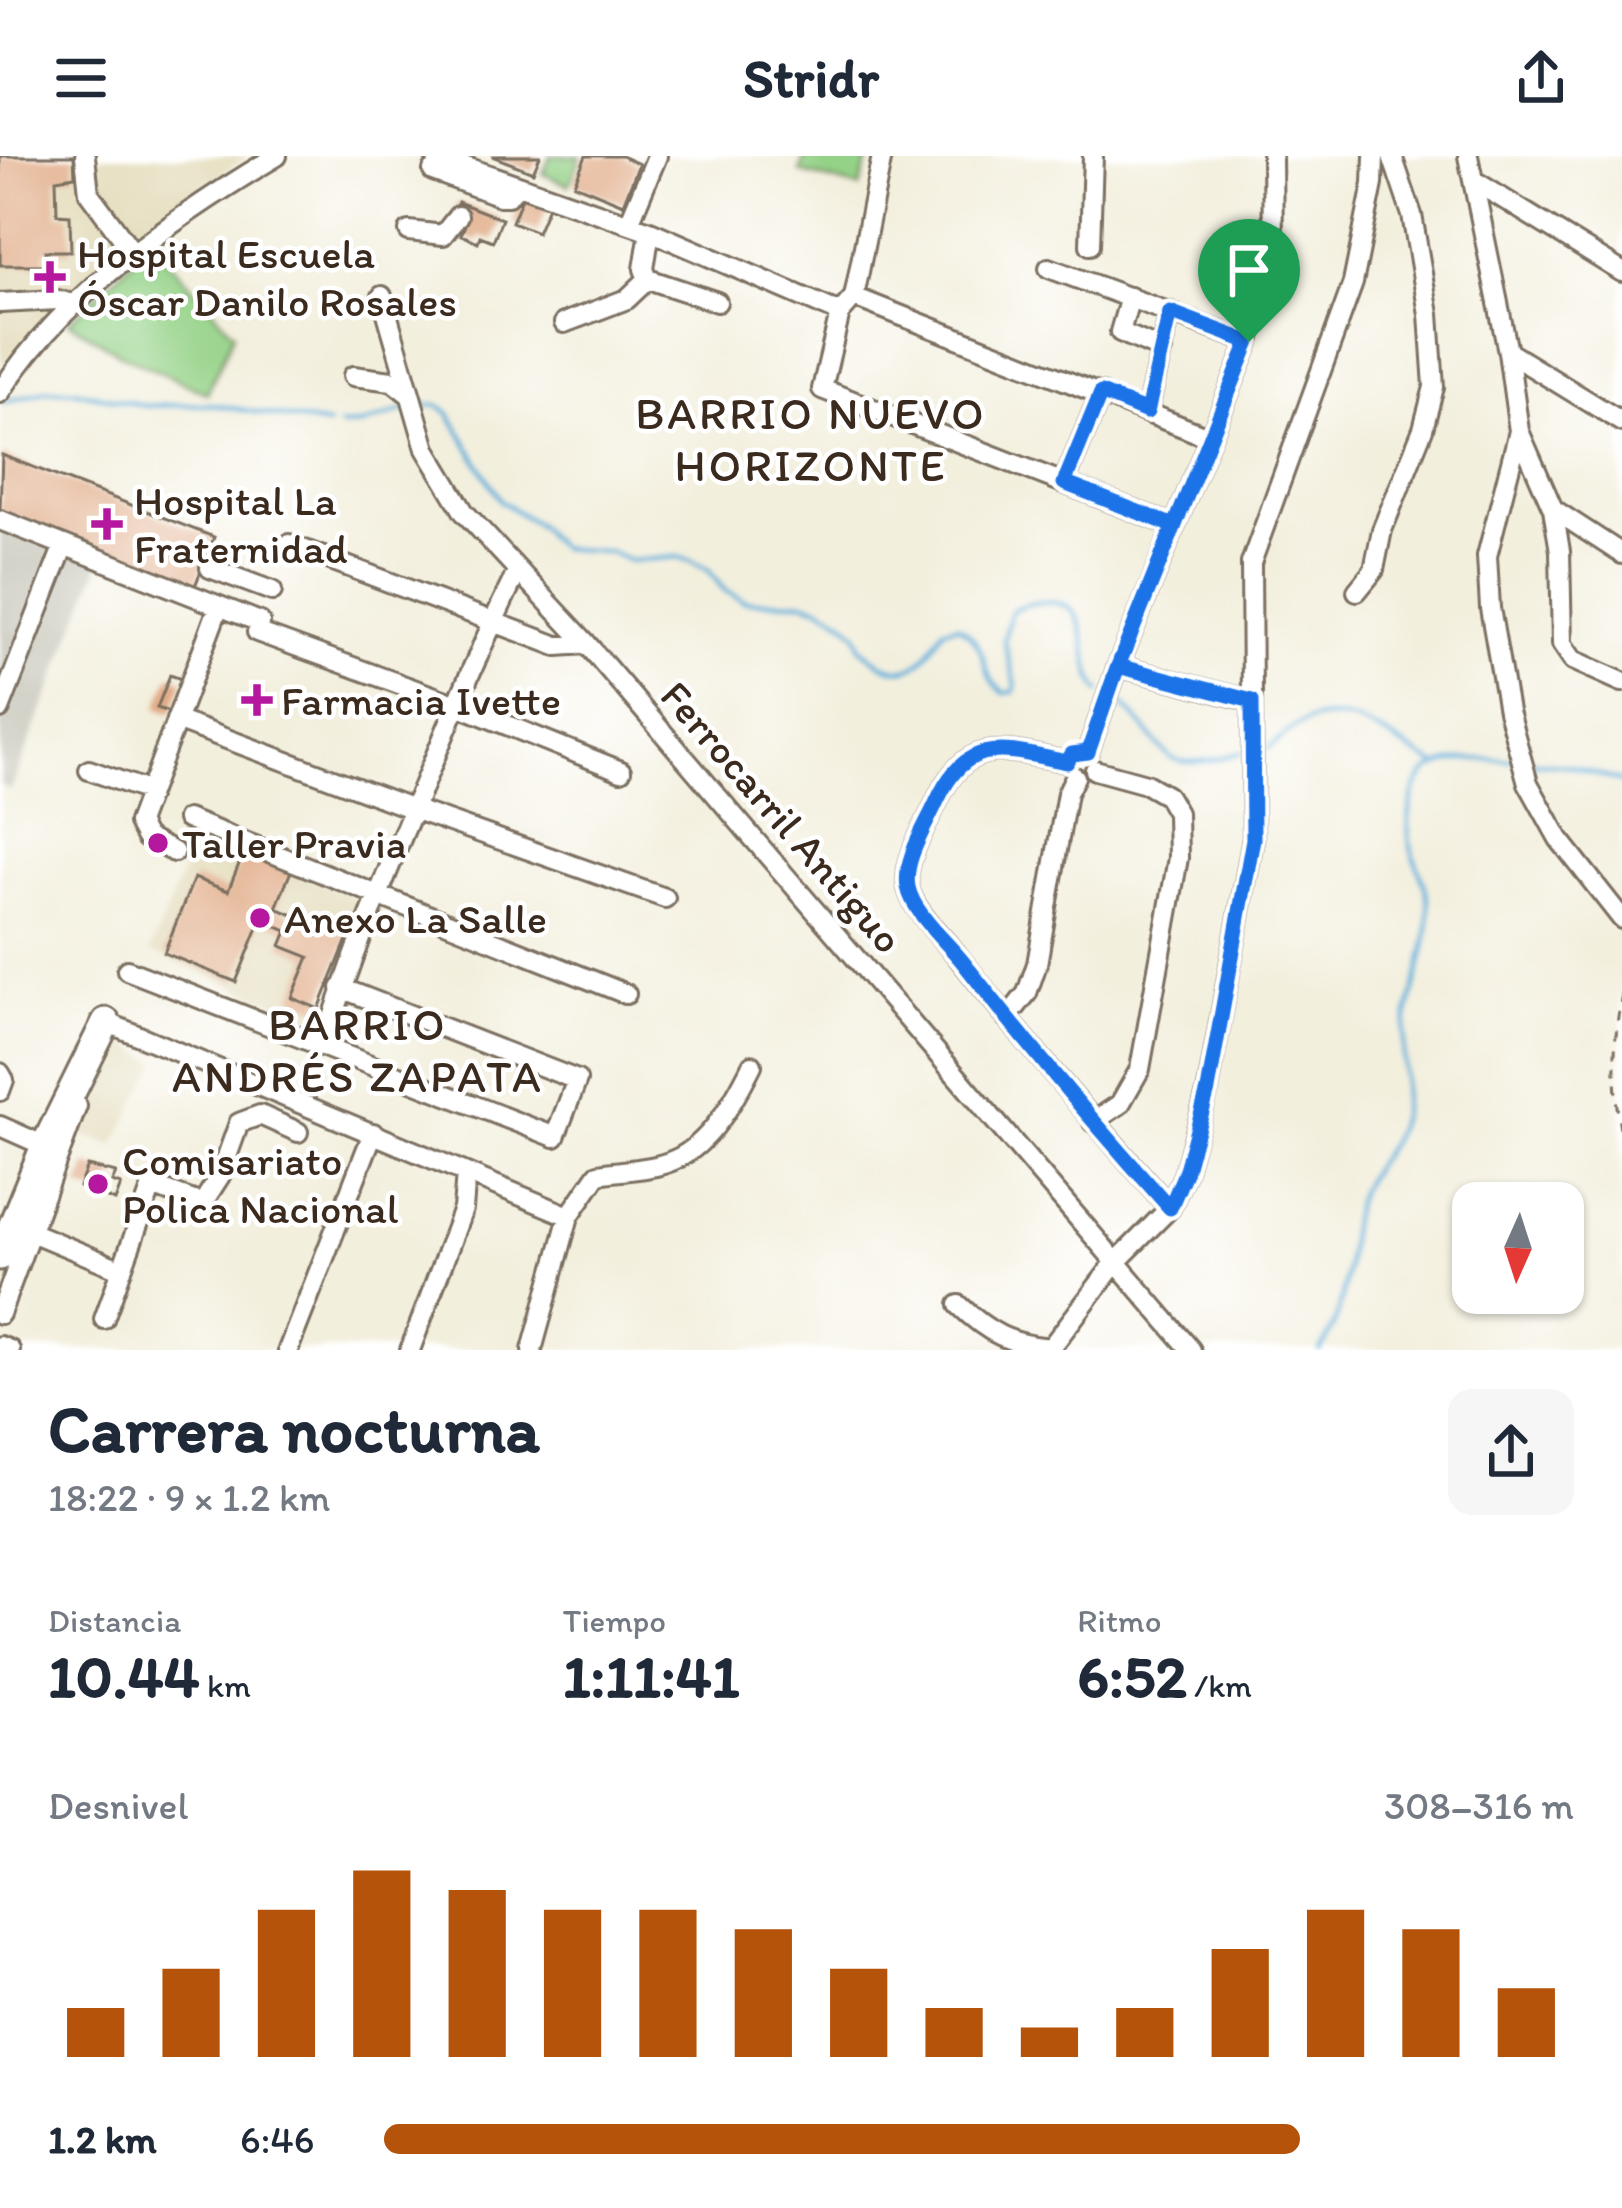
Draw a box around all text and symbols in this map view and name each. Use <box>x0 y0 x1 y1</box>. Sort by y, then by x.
icon: menu <box>48 45 114 111</box>
icon: share <box>1508 45 1574 111</box>
text: Stridr <box>743 46 879 111</box>
pin <box>1198 219 1300 342</box>
place label: Hospital Escuela Óscar Danilo Rosales <box>77 228 457 327</box>
icon: arrive <box>1216 237 1282 303</box>
marker: Hospital Escuela Óscar Danilo Rosales <box>34 261 66 293</box>
district label: BARRIO NUEVO HORIZONTE <box>635 386 987 492</box>
place label: Hospital La Fraternidad <box>134 475 348 574</box>
marker: Hospital La Fraternidad <box>91 508 123 540</box>
street label: Ferrocarril Antiguo <box>650 671 914 963</box>
place label: Farmacia Ivette <box>281 675 561 726</box>
marker: Farmacia Ivette <box>244 687 270 713</box>
place label: Taller Pravia <box>182 818 406 869</box>
marker: Taller Pravia <box>145 830 171 856</box>
place label: Anexo La Salle <box>284 893 547 944</box>
marker: Anexo La Salle <box>247 905 273 931</box>
district label: BARRIO ANDRÉS ZAPATA <box>172 997 544 1103</box>
place label: Comisariato Polica Nacional <box>122 1135 399 1234</box>
marker: Comisariato Polica Nacional <box>85 1171 111 1197</box>
north arrow <box>1452 1182 1584 1314</box>
map controls <box>1452 1182 1584 1314</box>
text: Carrera nocturna <box>48 1389 540 1469</box>
button: share <box>1448 1389 1574 1515</box>
text: 18:22 · 9 × 1.2 km <box>48 1474 331 1521</box>
text: Distancia <box>48 1601 181 1640</box>
text: Tiempo <box>563 1601 666 1640</box>
text: Ritmo <box>1077 1601 1161 1640</box>
text: 10.44 <box>48 1640 200 1712</box>
text: 1:11:41 <box>563 1640 739 1712</box>
text: 6:52 <box>1077 1640 1187 1712</box>
text: km <box>200 1666 251 1705</box>
text: /km <box>1187 1666 1252 1705</box>
text: Desnivel <box>48 1782 188 1829</box>
text: 308–316 m <box>1384 1782 1574 1829</box>
text: 1.2 km <box>48 2116 157 2163</box>
text: 6:46 <box>240 2116 314 2163</box>

